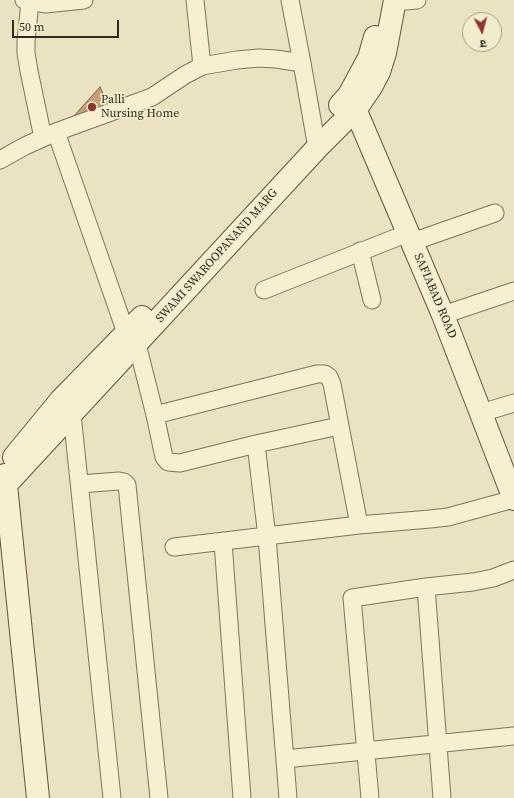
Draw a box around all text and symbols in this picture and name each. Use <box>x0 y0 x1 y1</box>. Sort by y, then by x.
scale bar <box>14 12 121 38</box>
north arrow <box>462 12 502 52</box>
text: 50 m <box>19 19 45 35</box>
text: उ <box>479 36 487 51</box>
place label: Palli Nursing Home <box>101 93 179 121</box>
marker: Palli Nursing Home <box>86 101 98 113</box>
street label: SWAMI SWAROOPANAND MARG <box>153 186 281 326</box>
street label: SAFIABAD ROAD <box>411 251 459 341</box>

